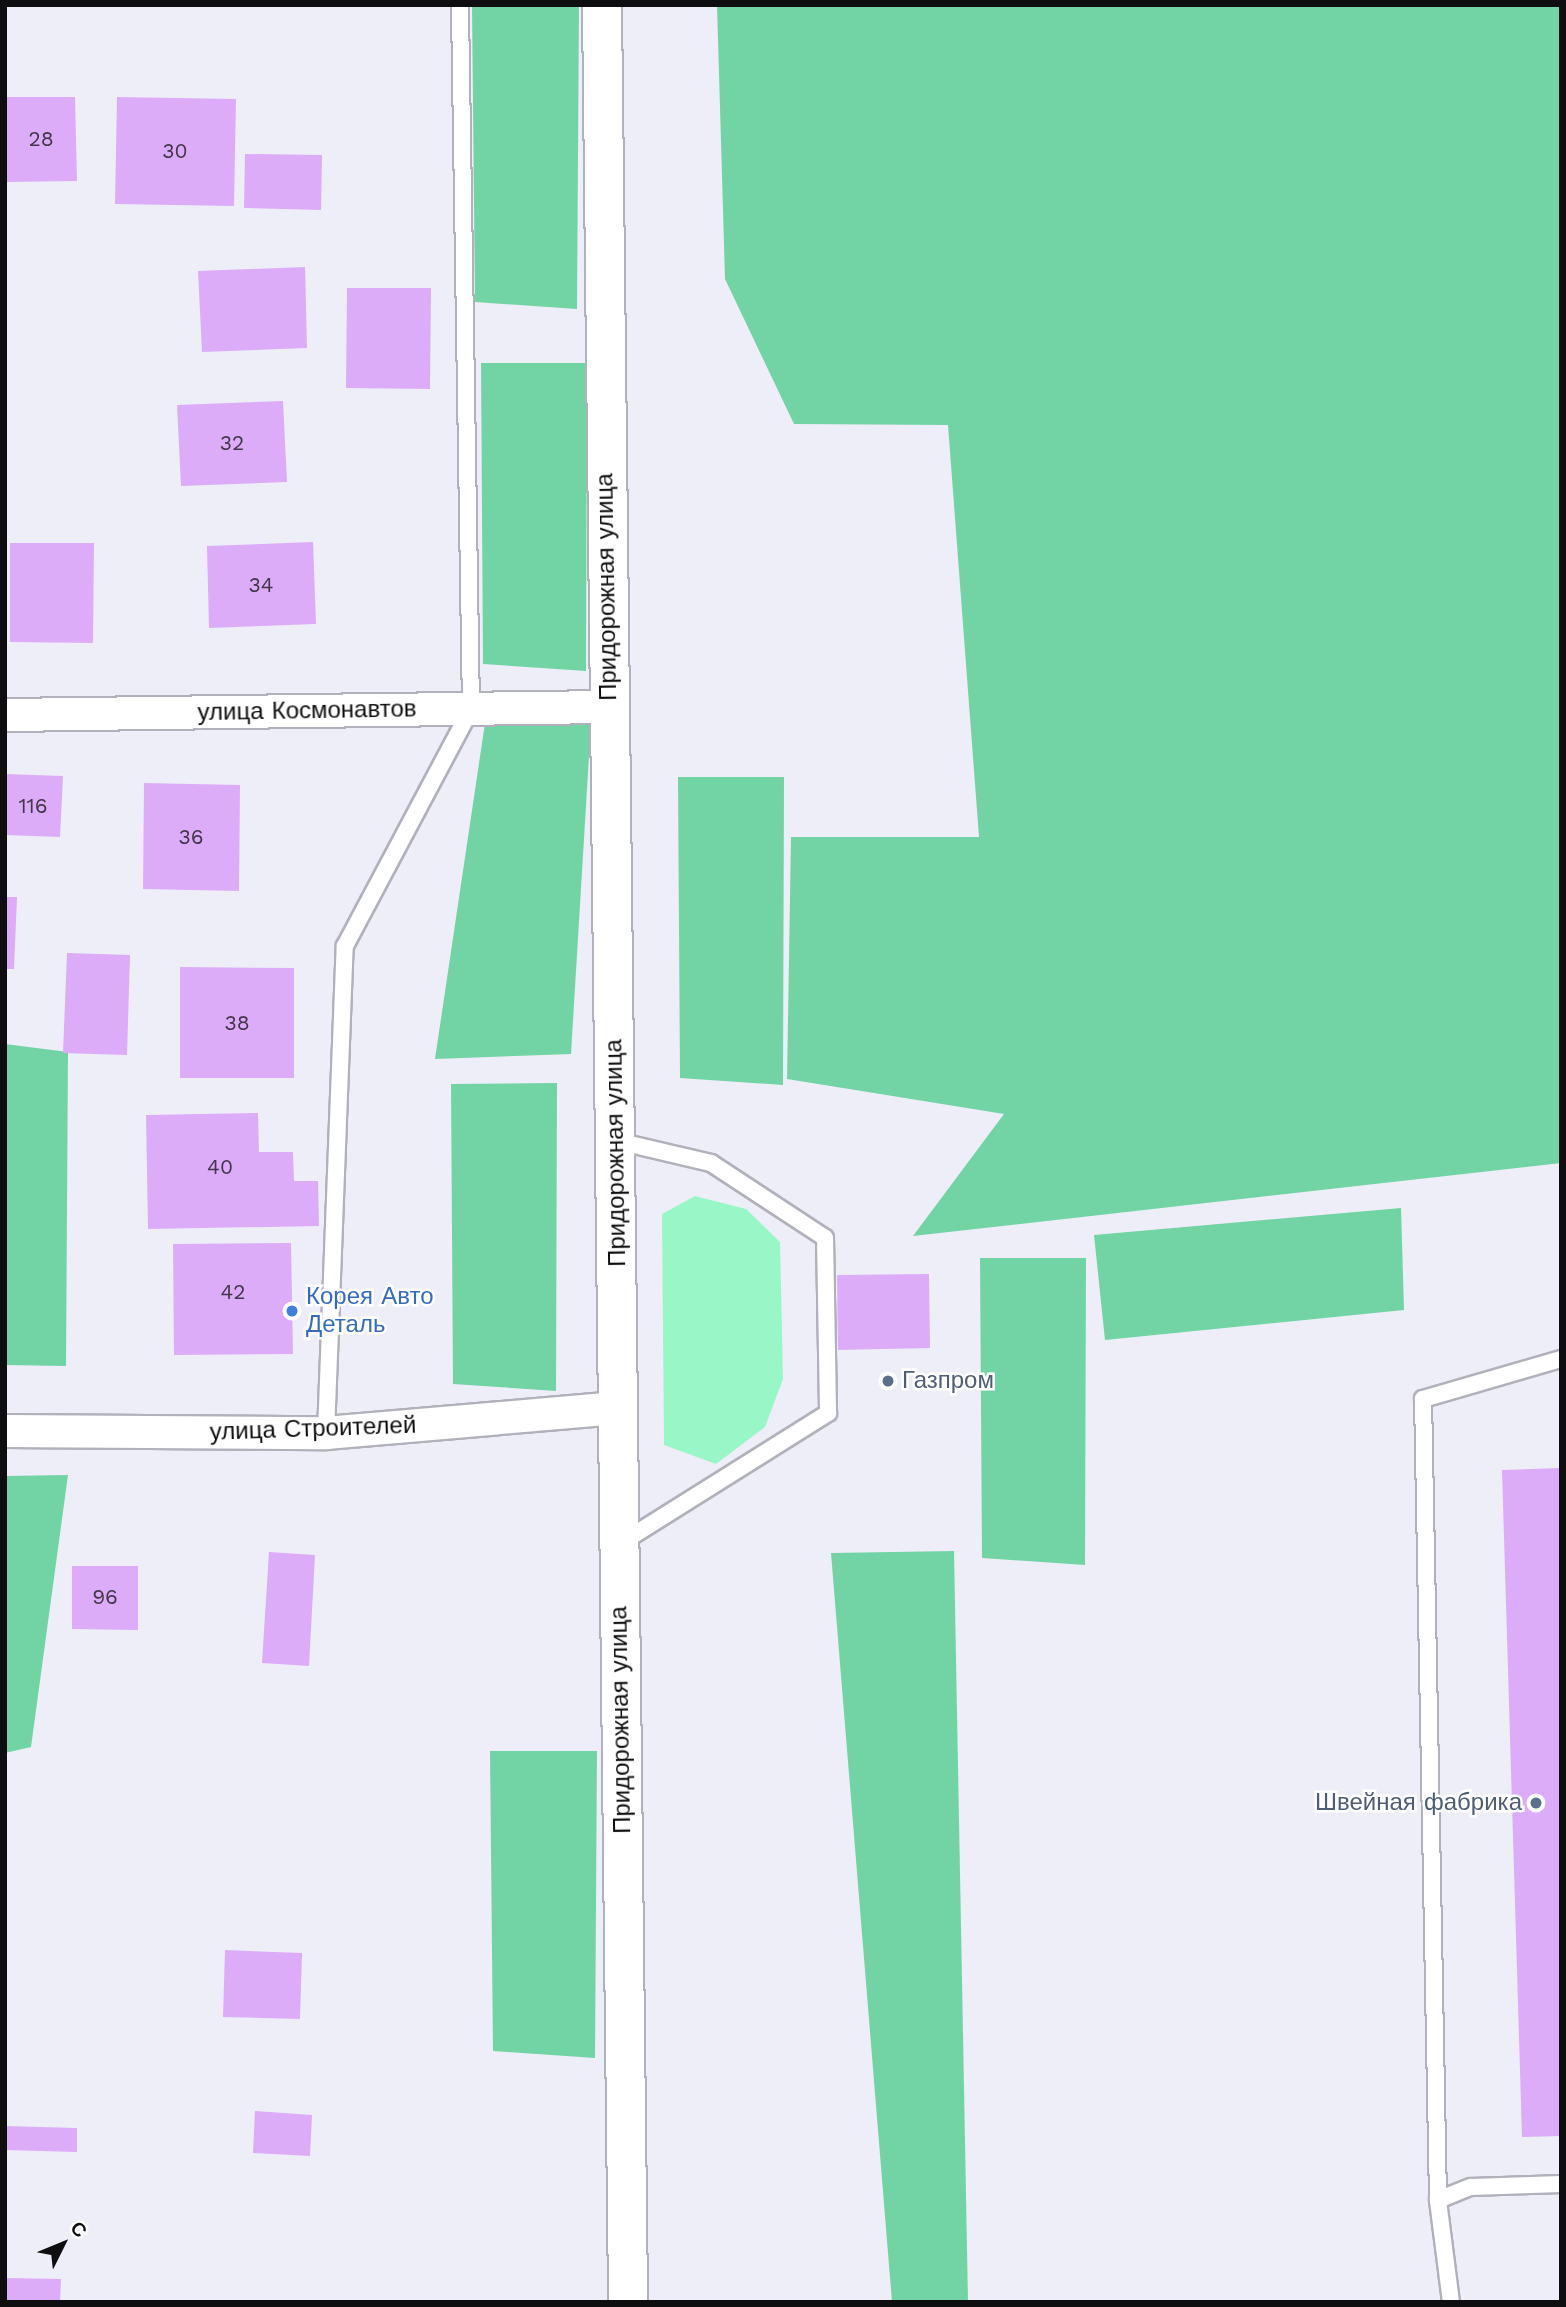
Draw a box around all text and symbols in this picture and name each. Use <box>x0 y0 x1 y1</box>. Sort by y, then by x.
house number: 28 <box>28 126 54 152</box>
house number: 30 <box>162 138 188 164</box>
house number: 32 <box>220 430 244 456</box>
street label: Придорожная улица <box>591 473 623 701</box>
house number: 34 <box>248 572 274 598</box>
street label: улица Космонавтов <box>197 695 417 727</box>
house number: 116 <box>18 793 48 819</box>
house number: 36 <box>178 824 204 850</box>
house number: 38 <box>224 1010 250 1036</box>
street label: Придорожная улица <box>600 1039 632 1267</box>
house number: 40 <box>207 1154 233 1180</box>
house number: 42 <box>220 1279 246 1305</box>
place label: Корея Авто Деталь <box>306 1283 434 1339</box>
marker: Корея Авто Деталь <box>284 1303 300 1319</box>
place label: Газпром <box>902 1367 994 1395</box>
marker: Газпром <box>880 1373 896 1389</box>
street label: улица Строителей <box>209 1411 417 1447</box>
house number: 96 <box>92 1584 118 1610</box>
street label: Придорожная улица <box>605 1606 637 1834</box>
place label: Швейная фабрика <box>1315 1789 1522 1817</box>
marker: Швейная фабрика <box>1528 1795 1544 1811</box>
north arrow <box>28 2209 98 2279</box>
text: С <box>66 2216 92 2242</box>

